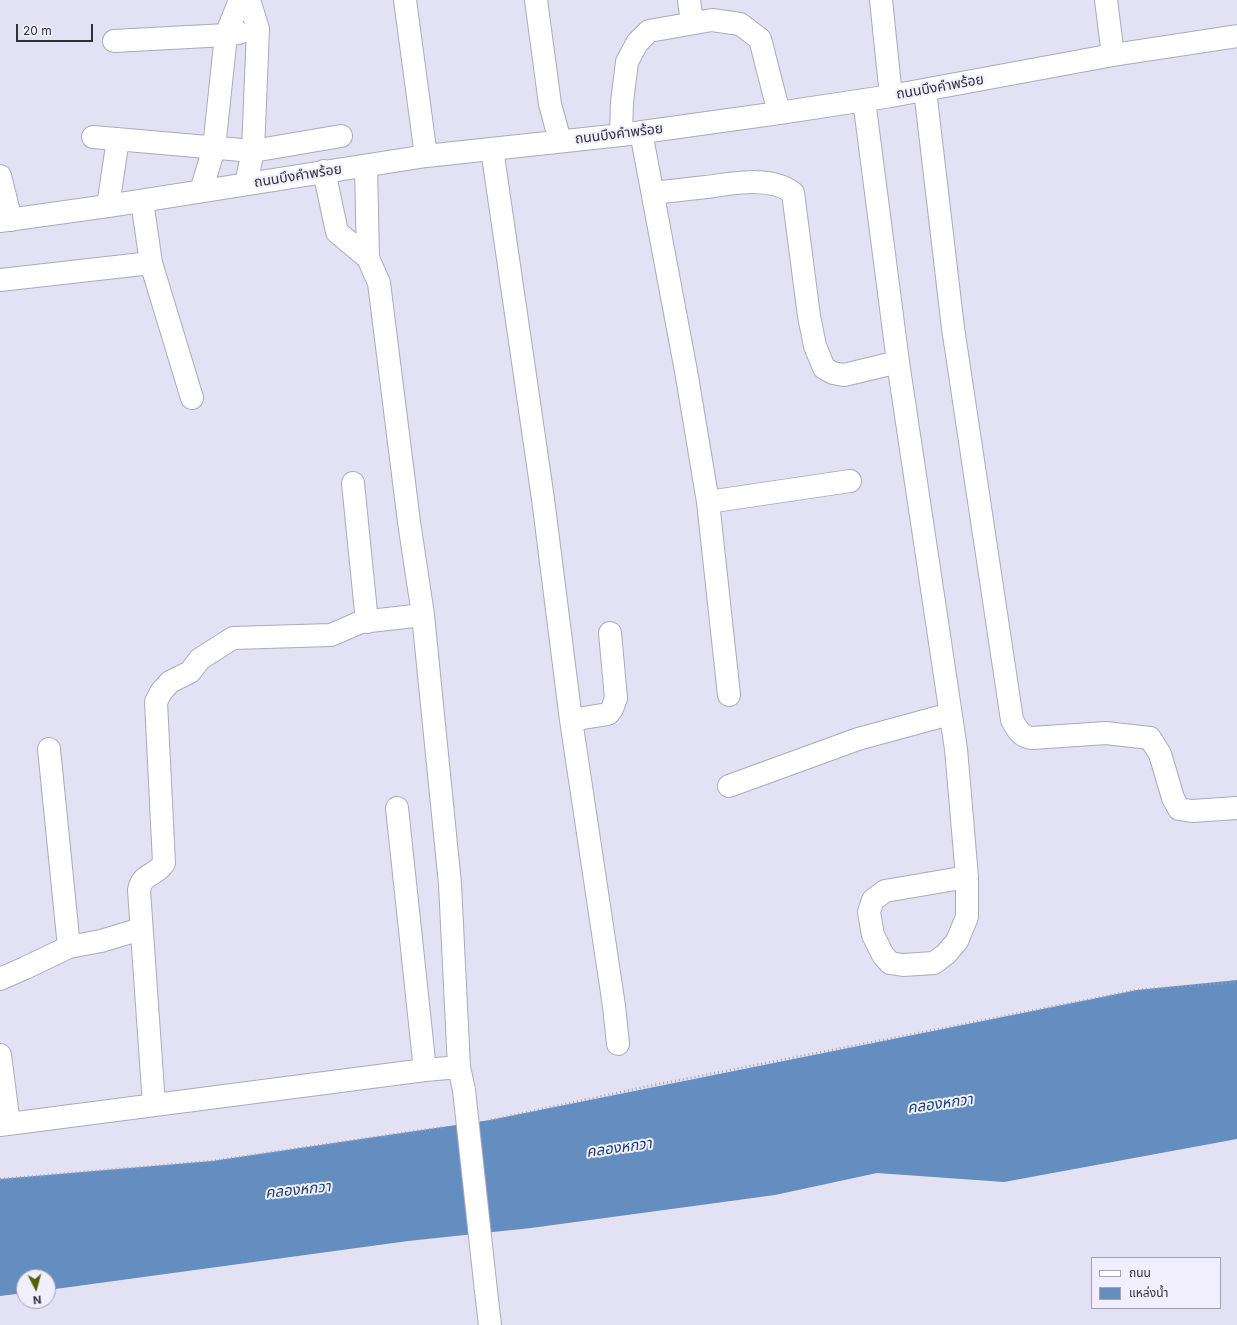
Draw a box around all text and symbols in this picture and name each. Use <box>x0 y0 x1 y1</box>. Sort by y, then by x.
scale bar <box>18 16 95 42</box>
text: 20 m <box>23 23 52 38</box>
street label: ถนนบึงคำพร้อย <box>895 71 985 103</box>
street label: ถนนบึงคำพร้อย <box>574 120 664 148</box>
street label: ถนนบึงคำพร้อย <box>253 161 343 191</box>
water label: คลองหกวา <box>906 1091 974 1117</box>
water label: คลองหกวา <box>585 1135 653 1161</box>
water label: คลองหกวา <box>264 1178 332 1202</box>
legend <box>1091 1257 1221 1309</box>
text: ถนน <box>1129 1265 1151 1280</box>
north arrow <box>16 1269 56 1309</box>
text: แหล่งน้ำ <box>1129 1285 1168 1300</box>
text: N <box>32 1293 42 1307</box>

